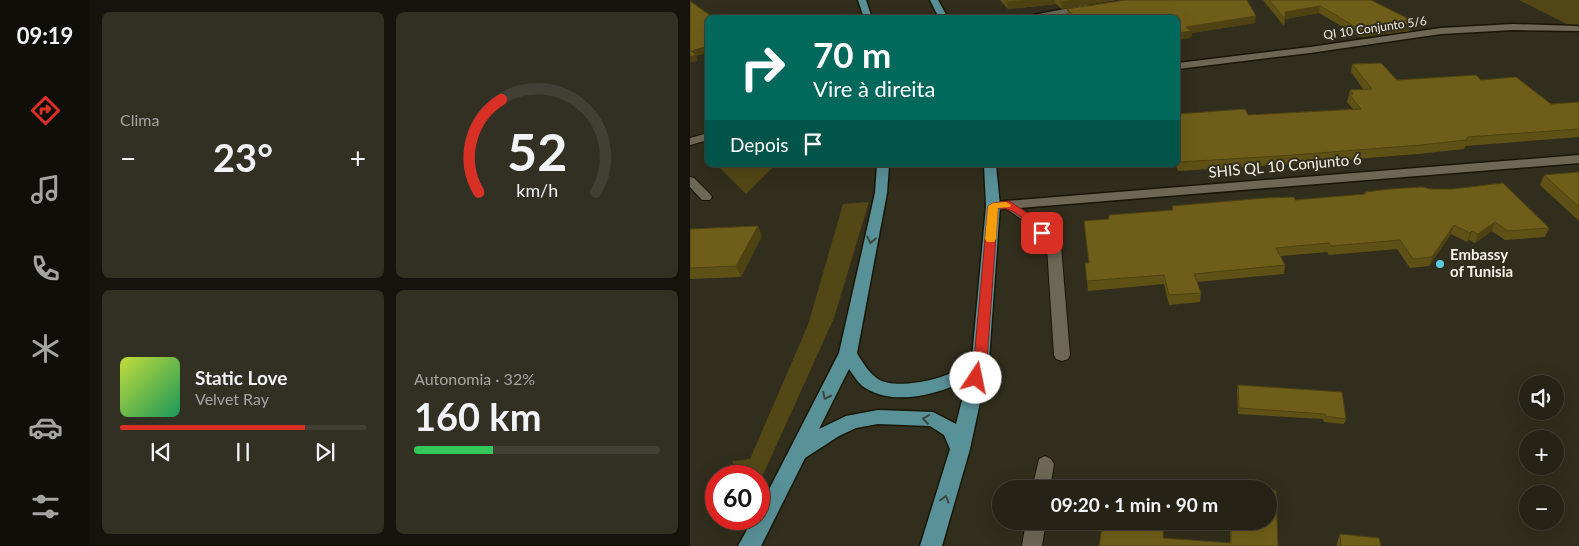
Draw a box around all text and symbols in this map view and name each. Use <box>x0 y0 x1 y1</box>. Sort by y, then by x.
street label: QI 10 Conjunto 5/6 <box>1322 13 1428 42</box>
text: 09:19 <box>17 22 73 49</box>
text: 70 m <box>813 33 891 75</box>
icon: right <box>730 35 795 100</box>
text: Vire à direita <box>813 75 935 102</box>
icon: directions <box>28 93 63 128</box>
text: Clima <box>120 110 159 129</box>
text: 52 <box>507 120 567 182</box>
icon: arrive <box>799 130 827 158</box>
text: Depois <box>730 133 789 156</box>
text: 23° <box>213 134 273 180</box>
text: − <box>120 141 136 175</box>
text: + <box>350 141 366 175</box>
street label: SHIS QL 10 Conjunto 6 <box>1208 149 1362 181</box>
icon: music <box>28 172 63 207</box>
text: km/h <box>516 179 558 201</box>
pin <box>1021 212 1063 254</box>
icon: arrive <box>1028 219 1056 247</box>
one-way arrow <box>867 236 877 245</box>
place label: Embassy of Tunisia <box>1450 245 1513 280</box>
icon: phone <box>28 251 63 286</box>
marker: Embassy of Tunisia <box>1434 258 1446 270</box>
icon: climate <box>28 331 63 366</box>
position arrow <box>949 351 1001 403</box>
text: Static Love <box>195 366 287 389</box>
text: Autonomia · 32% <box>414 369 535 388</box>
map controls <box>1519 375 1564 530</box>
button: sound <box>1519 375 1564 420</box>
text: Velvet Ray <box>195 389 269 408</box>
one-way arrow <box>822 391 832 400</box>
text: 160 km <box>414 393 542 439</box>
icon: car <box>28 410 63 445</box>
one-way arrow <box>921 414 929 425</box>
button: + <box>1519 430 1564 475</box>
icon: previous <box>147 438 175 466</box>
icon: pause <box>229 438 257 466</box>
icon: next <box>311 438 339 466</box>
speed limit sign: 60 <box>705 465 770 530</box>
button: − <box>1519 485 1564 530</box>
icon: filters <box>28 489 63 524</box>
text: 09:20 · 1 min · 90 m <box>1051 493 1218 516</box>
one-way arrow <box>940 496 950 504</box>

